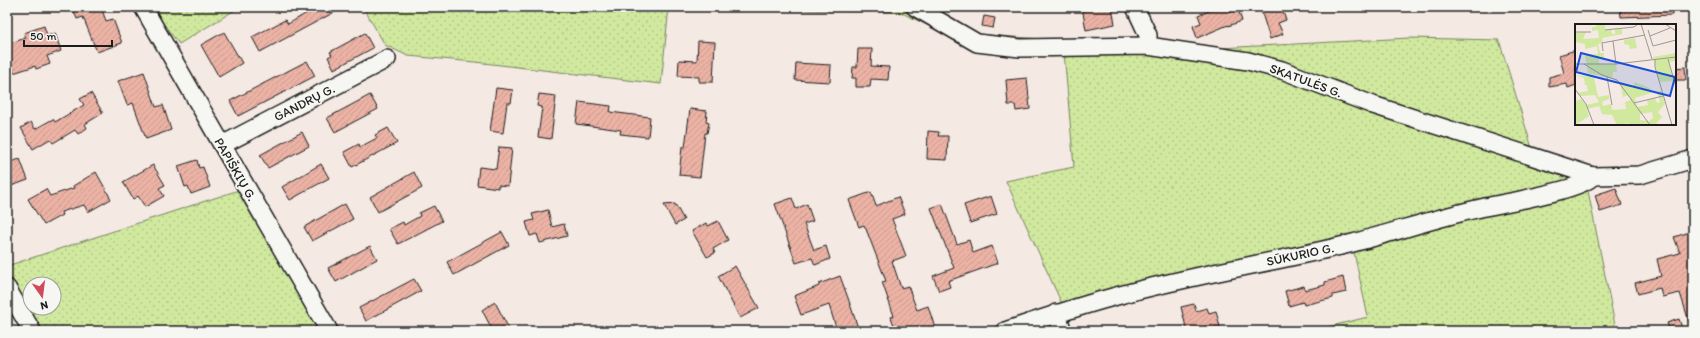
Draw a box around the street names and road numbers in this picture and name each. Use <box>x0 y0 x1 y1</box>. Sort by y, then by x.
street label: SKATULĖS G. <box>1268 60 1344 100</box>
street label: GANDRŲ G. <box>271 81 337 124</box>
street label: PAPIŠKIŲ G. <box>211 135 260 203</box>
street label: SŪKURIO G. <box>1265 240 1335 269</box>

